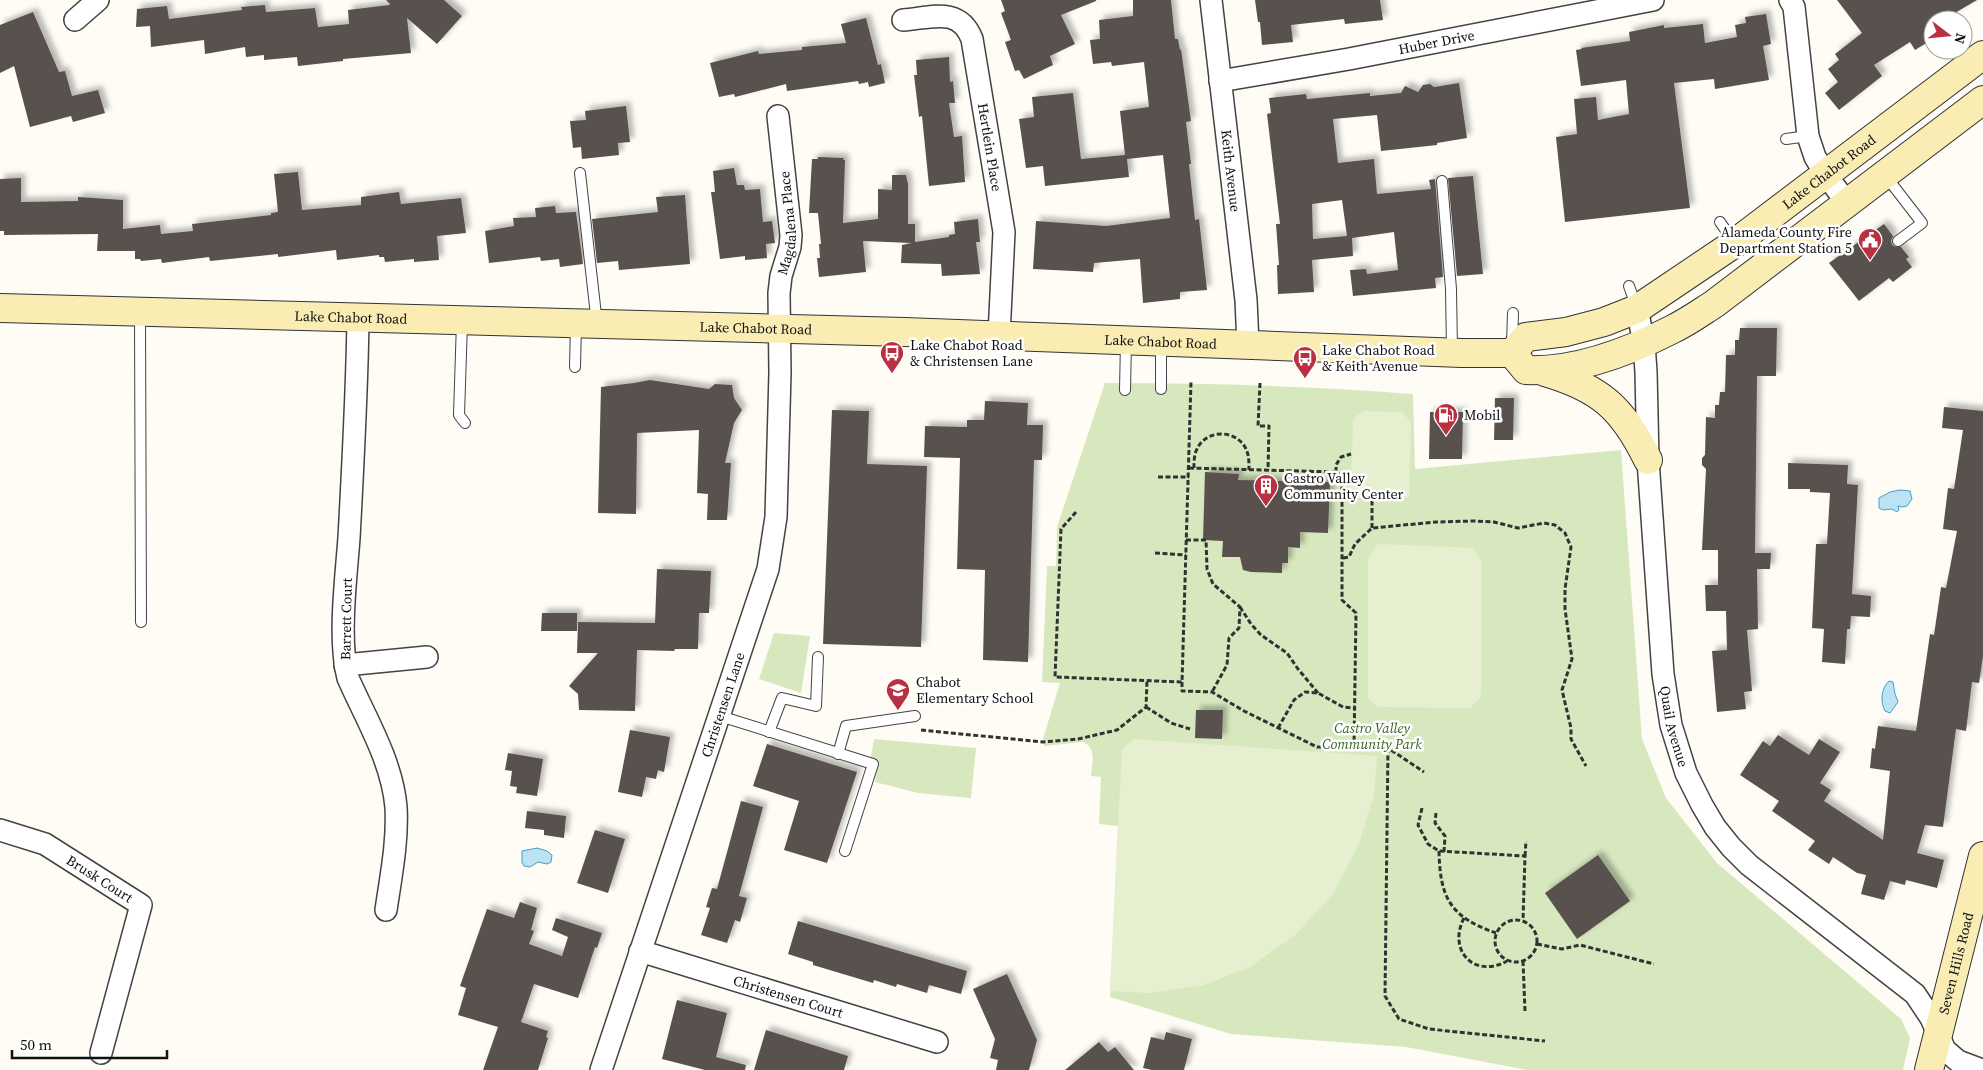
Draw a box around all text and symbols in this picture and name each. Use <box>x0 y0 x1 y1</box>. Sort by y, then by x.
north arrow <box>1923 10 1973 60</box>
street label: Huber Drive <box>1397 25 1476 59</box>
text: N <box>1949 31 1972 46</box>
street label: Hertlein Place <box>973 101 1007 193</box>
street label: Keith Avenue <box>1216 129 1246 213</box>
street label: Lake Chabot Road <box>1778 130 1880 214</box>
street label: Magdalena Place <box>772 170 801 277</box>
place label: Alameda County Fire Department Station 5 <box>1719 222 1852 258</box>
public building icon: Alameda County Fire Department Station 5 <box>1857 227 1883 261</box>
street label: Lake Chabot Road <box>294 306 408 329</box>
street label: Lake Chabot Road <box>699 317 812 340</box>
street label: Lake Chabot Road <box>1104 330 1217 354</box>
place label: Lake Chabot Road & Christensen Lane <box>910 335 1033 371</box>
bus stop icon: Lake Chabot Road & Christensen Lane <box>879 340 905 374</box>
place label: Lake Chabot Road & Keith Avenue <box>1322 340 1435 376</box>
bus stop icon: Lake Chabot Road & Keith Avenue <box>1292 345 1318 379</box>
fuel station icon: Mobil <box>1433 402 1459 436</box>
place label: Mobil <box>1464 405 1500 425</box>
place label: Castro Valley Community Center <box>1284 468 1404 504</box>
building icon: Castro Valley Community Center <box>1253 473 1279 507</box>
street label: Barrett Court <box>335 577 357 660</box>
street label: Christensen Lane <box>696 650 750 760</box>
place label: Chabot Elementary School <box>916 672 1034 708</box>
school or university icon: Chabot Elementary School <box>885 677 911 711</box>
street label: Quail Avenue <box>1655 685 1694 769</box>
park label: Castro Valley Community Park <box>1322 718 1422 754</box>
street label: Brusk Court <box>63 850 137 908</box>
street label: Seven Hills Road <box>1933 910 1978 1016</box>
street label: Christensen Court <box>731 970 846 1023</box>
scale bar <box>12 1028 168 1060</box>
text: 50 m <box>20 1034 52 1055</box>

